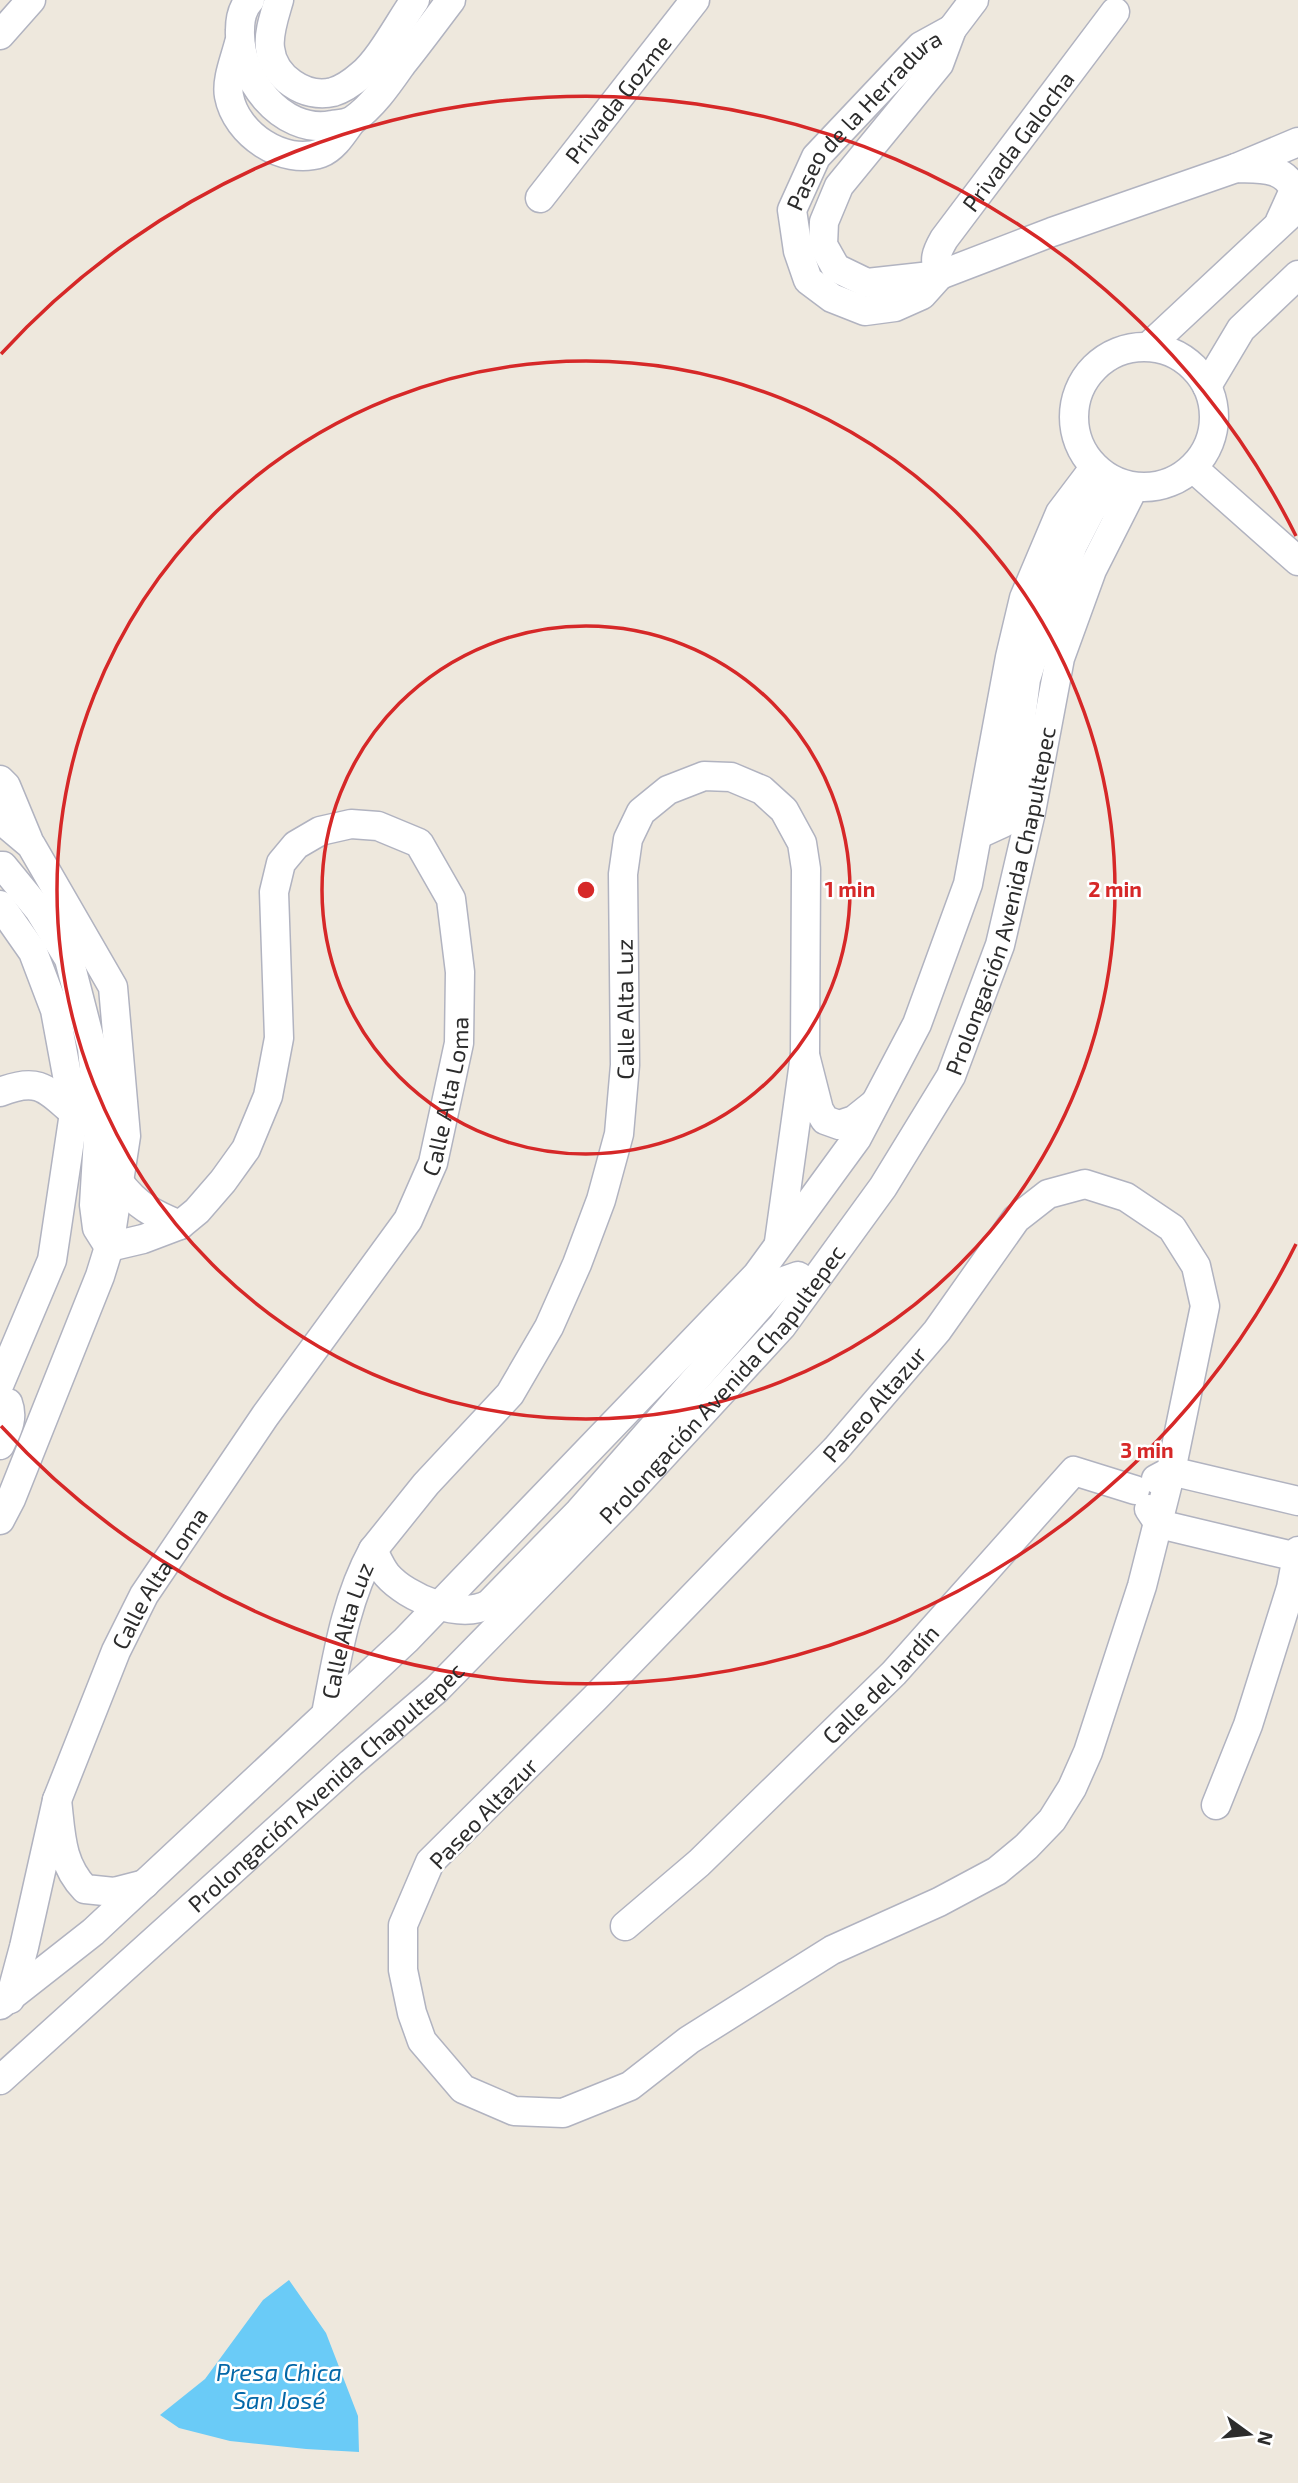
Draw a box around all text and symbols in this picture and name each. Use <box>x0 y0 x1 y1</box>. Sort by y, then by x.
street label: Paseo de la Herradura <box>780 24 946 215</box>
street label: Privada Gozme <box>559 29 677 169</box>
street label: Privada Galocha <box>956 65 1080 217</box>
street label: Prolongación Avenida Chapultepec <box>939 724 1061 1079</box>
text: 1 min <box>825 876 875 901</box>
text: 2 min <box>1088 876 1142 901</box>
centre of rings <box>574 878 598 902</box>
street label: Calle Alta Luz <box>610 939 639 1081</box>
street label: Calle Alta Loma <box>415 1017 473 1180</box>
street label: Prolongación Avenida Chapultepec <box>593 1239 850 1529</box>
street label: Paseo Altazur <box>816 1340 932 1468</box>
text: 3 min <box>1120 1437 1174 1462</box>
street label: Calle Alta Loma <box>105 1502 213 1654</box>
street label: Calle Alta Luz <box>315 1558 379 1701</box>
street label: Calle del Jardín <box>816 1619 944 1749</box>
street label: Prolongación Avenida Chapultepec <box>182 1656 469 1918</box>
street label: Paseo Altazur <box>423 1751 543 1875</box>
water label: Presa Chica San José <box>216 2357 342 2414</box>
north arrow <box>1214 2399 1284 2469</box>
text: N <box>1253 2429 1279 2448</box>

